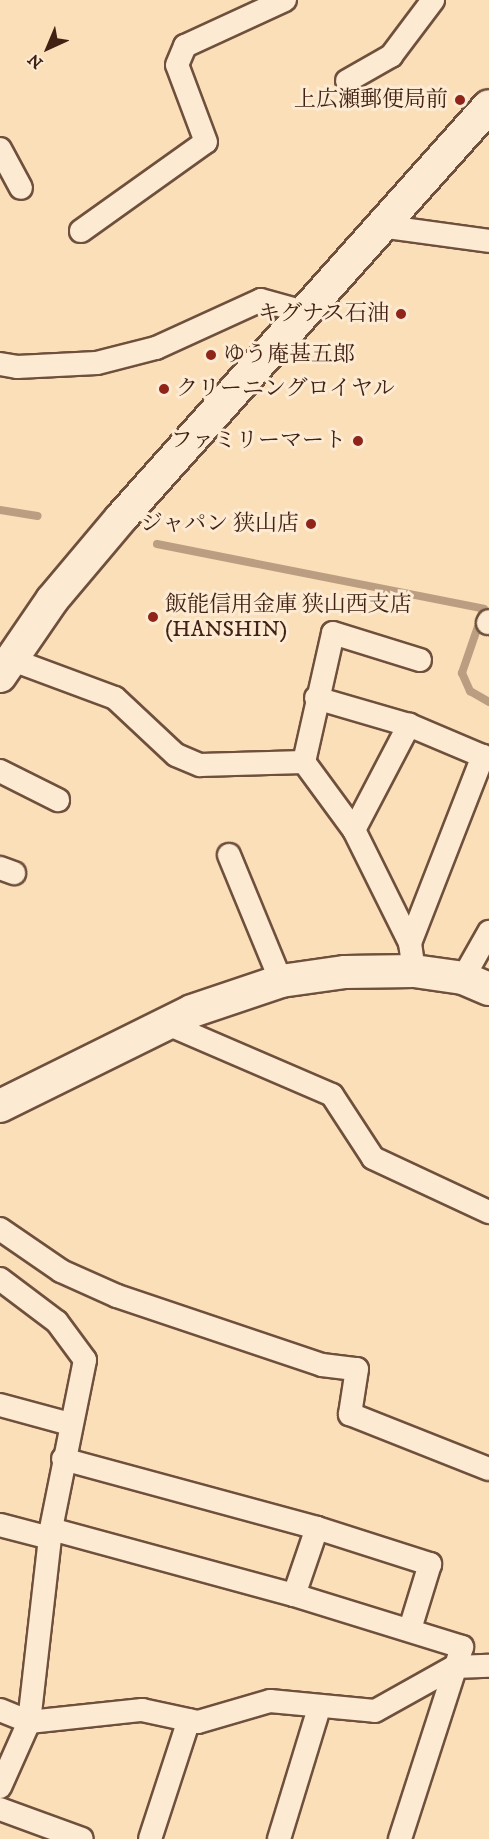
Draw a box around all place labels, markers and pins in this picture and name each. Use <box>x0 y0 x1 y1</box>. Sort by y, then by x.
place label: 上広瀬郵便局前 <box>294 87 448 113</box>
marker: 上広瀬郵便局前 <box>453 93 467 107</box>
place label: キグナス石油 <box>257 301 389 327</box>
marker: キグナス石油 <box>394 307 408 321</box>
place label: ゆう庵甚五郎 <box>223 342 355 368</box>
marker: ゆう庵甚五郎 <box>204 348 218 362</box>
place label: クリーニングロイヤル <box>176 376 396 402</box>
marker: クリーニングロイヤル <box>157 382 171 396</box>
place label: ファミリーマート <box>170 428 346 454</box>
marker: ファミリーマート <box>351 434 365 448</box>
place label: ジャパン 狭山店 <box>140 511 299 537</box>
marker: ジャパン 狭山店 <box>304 517 318 531</box>
place label: 飯能信用金庫 狭山西支店 (HANSHIN) <box>165 591 412 642</box>
marker: 飯能信用金庫 狭山西支店 (HANSHIN) <box>146 610 160 624</box>

